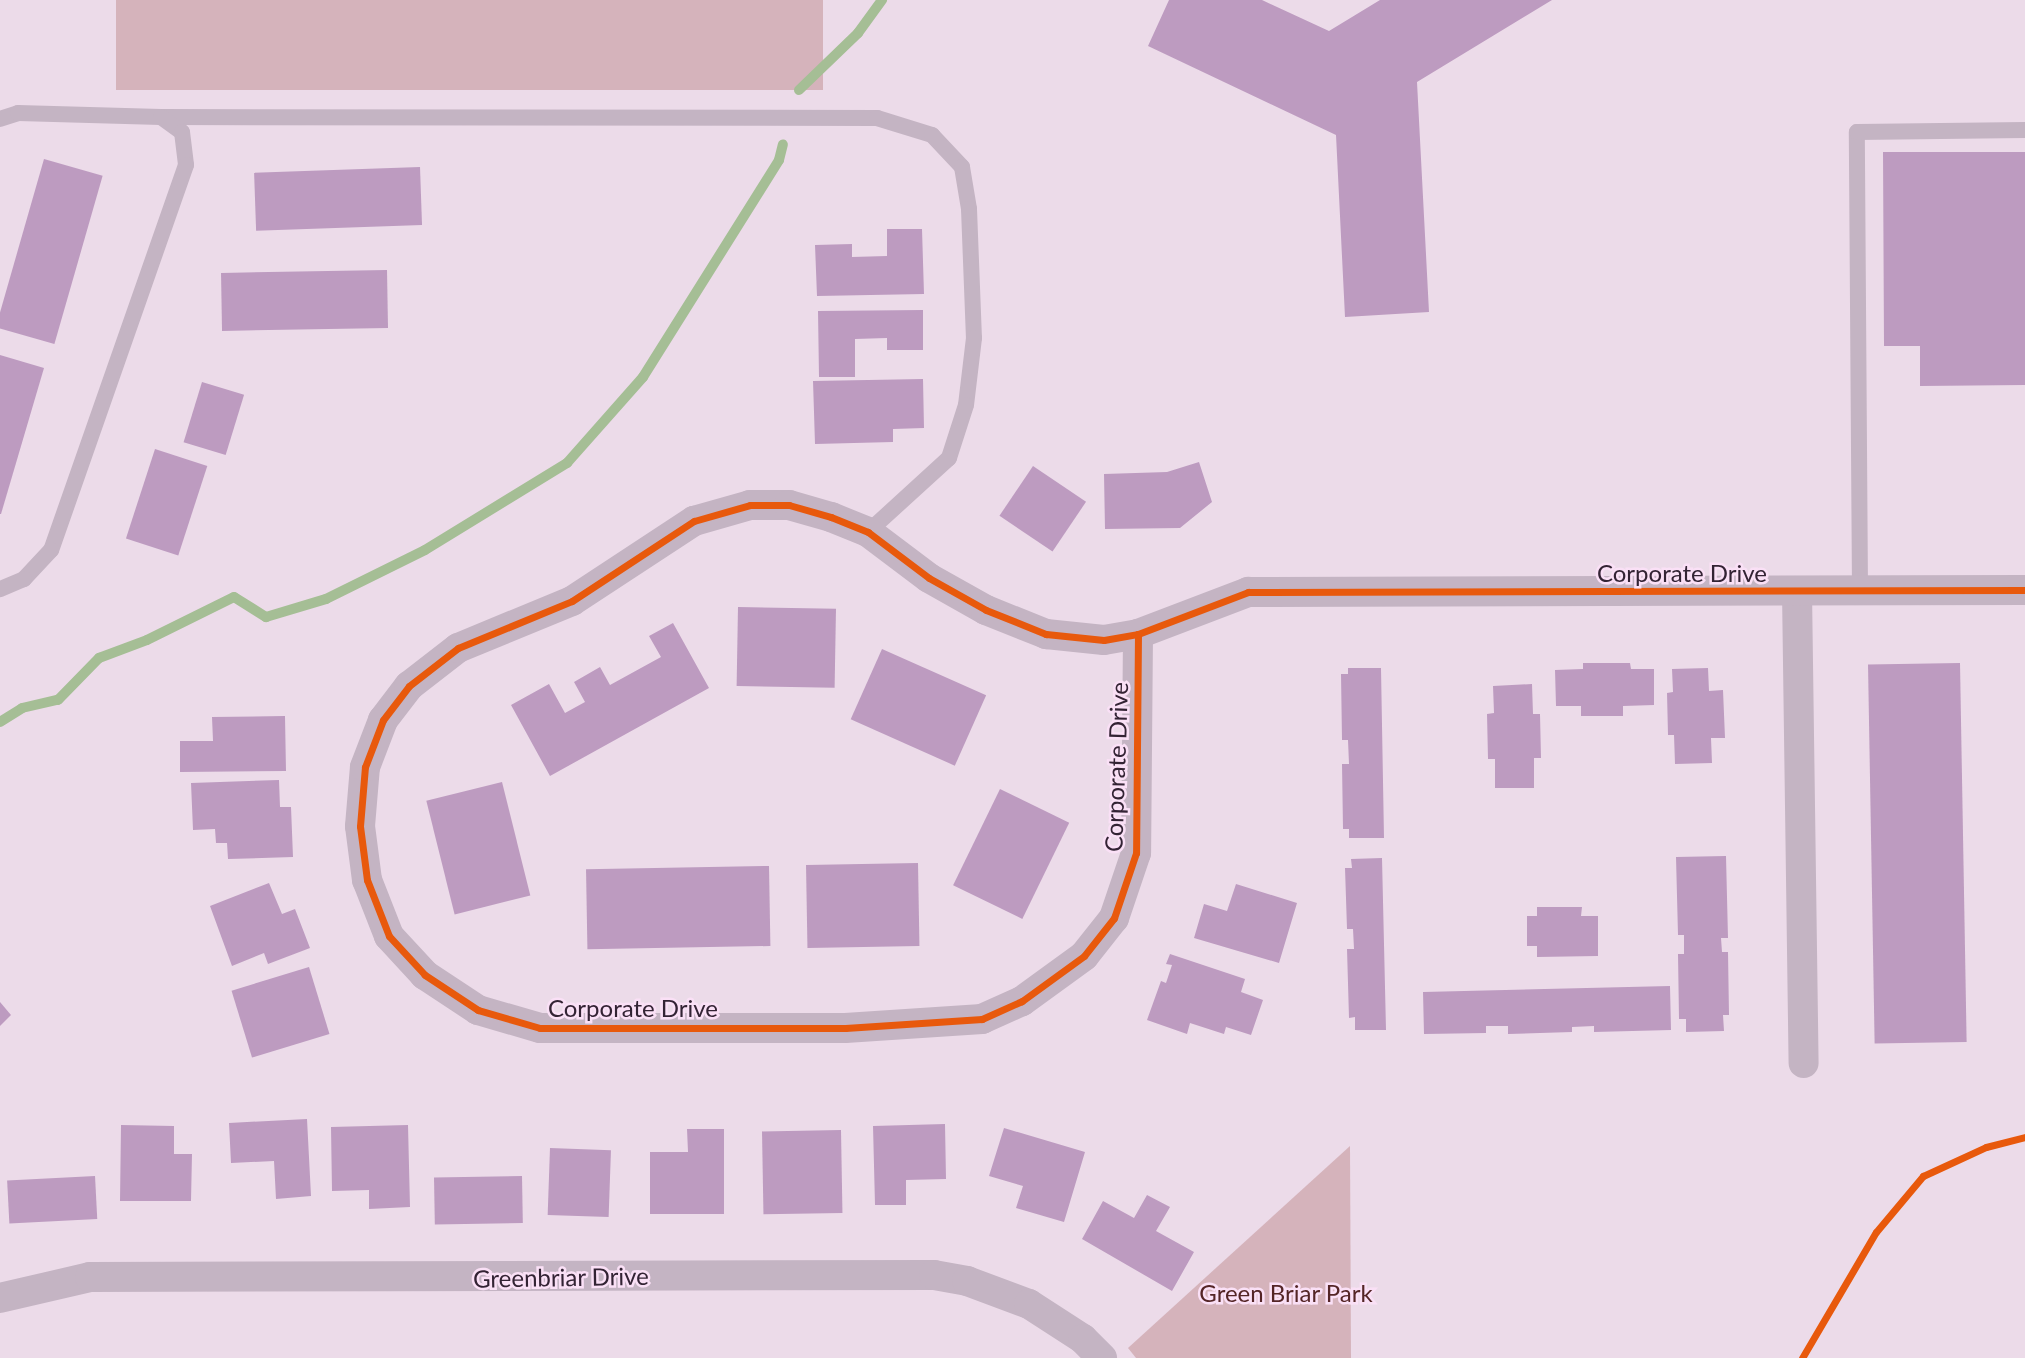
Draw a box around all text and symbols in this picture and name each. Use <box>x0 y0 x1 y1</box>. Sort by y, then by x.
street label: Corporate Drive <box>1597 559 1767 587</box>
street label: Corporate Drive <box>1099 682 1133 852</box>
street label: Corporate Drive <box>548 994 718 1022</box>
street label: Greenbriar Drive <box>473 1261 649 1293</box>
park label: Green Briar Park <box>1199 1279 1373 1307</box>

